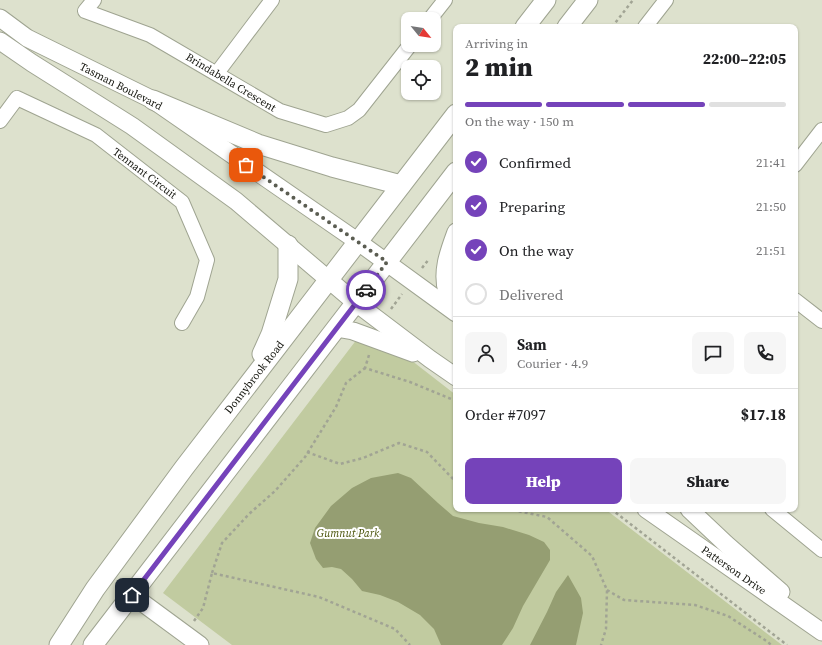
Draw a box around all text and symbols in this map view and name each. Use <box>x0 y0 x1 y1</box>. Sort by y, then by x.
north arrow <box>401 12 441 52</box>
map controls <box>401 12 441 100</box>
text: Arriving in <box>465 35 528 52</box>
text: 22:00–22:05 <box>703 48 786 69</box>
text: 2 min <box>465 49 533 85</box>
street label: Brindabella Crescent <box>183 50 279 116</box>
street label: Tasman Boulevard <box>77 59 165 114</box>
button: locate <box>401 60 441 100</box>
text: On the way · 150 m <box>465 113 574 130</box>
street label: Tennant Circuit <box>110 144 180 203</box>
pin <box>229 148 263 182</box>
icon: check <box>465 151 487 173</box>
text: Confirmed <box>499 152 571 173</box>
icon: bag <box>235 154 257 176</box>
text: 21:41 <box>756 154 786 171</box>
icon: check <box>465 195 487 217</box>
text: Preparing <box>499 196 565 217</box>
text: 21:50 <box>756 198 786 215</box>
icon: check <box>465 239 487 261</box>
text: On the way <box>499 240 574 261</box>
text: 21:51 <box>756 242 786 259</box>
courier <box>346 270 386 310</box>
icon: car <box>355 279 377 301</box>
text: Delivered <box>499 284 563 305</box>
button: person <box>465 332 507 374</box>
button: chat <box>692 332 734 374</box>
button: phone <box>744 332 786 374</box>
text: Sam <box>517 334 547 355</box>
street label: Donnybrook Road <box>221 337 288 417</box>
text: Courier · 4.9 <box>517 355 588 372</box>
text: Order #7097 <box>465 404 546 425</box>
text: $17.18 <box>741 404 786 425</box>
button: Help <box>465 458 622 504</box>
button: Share <box>630 458 786 504</box>
park label: Gumnut Park <box>317 526 380 541</box>
street label: Patterson Drive <box>698 542 769 599</box>
pin <box>115 578 149 612</box>
icon: home <box>121 584 143 606</box>

